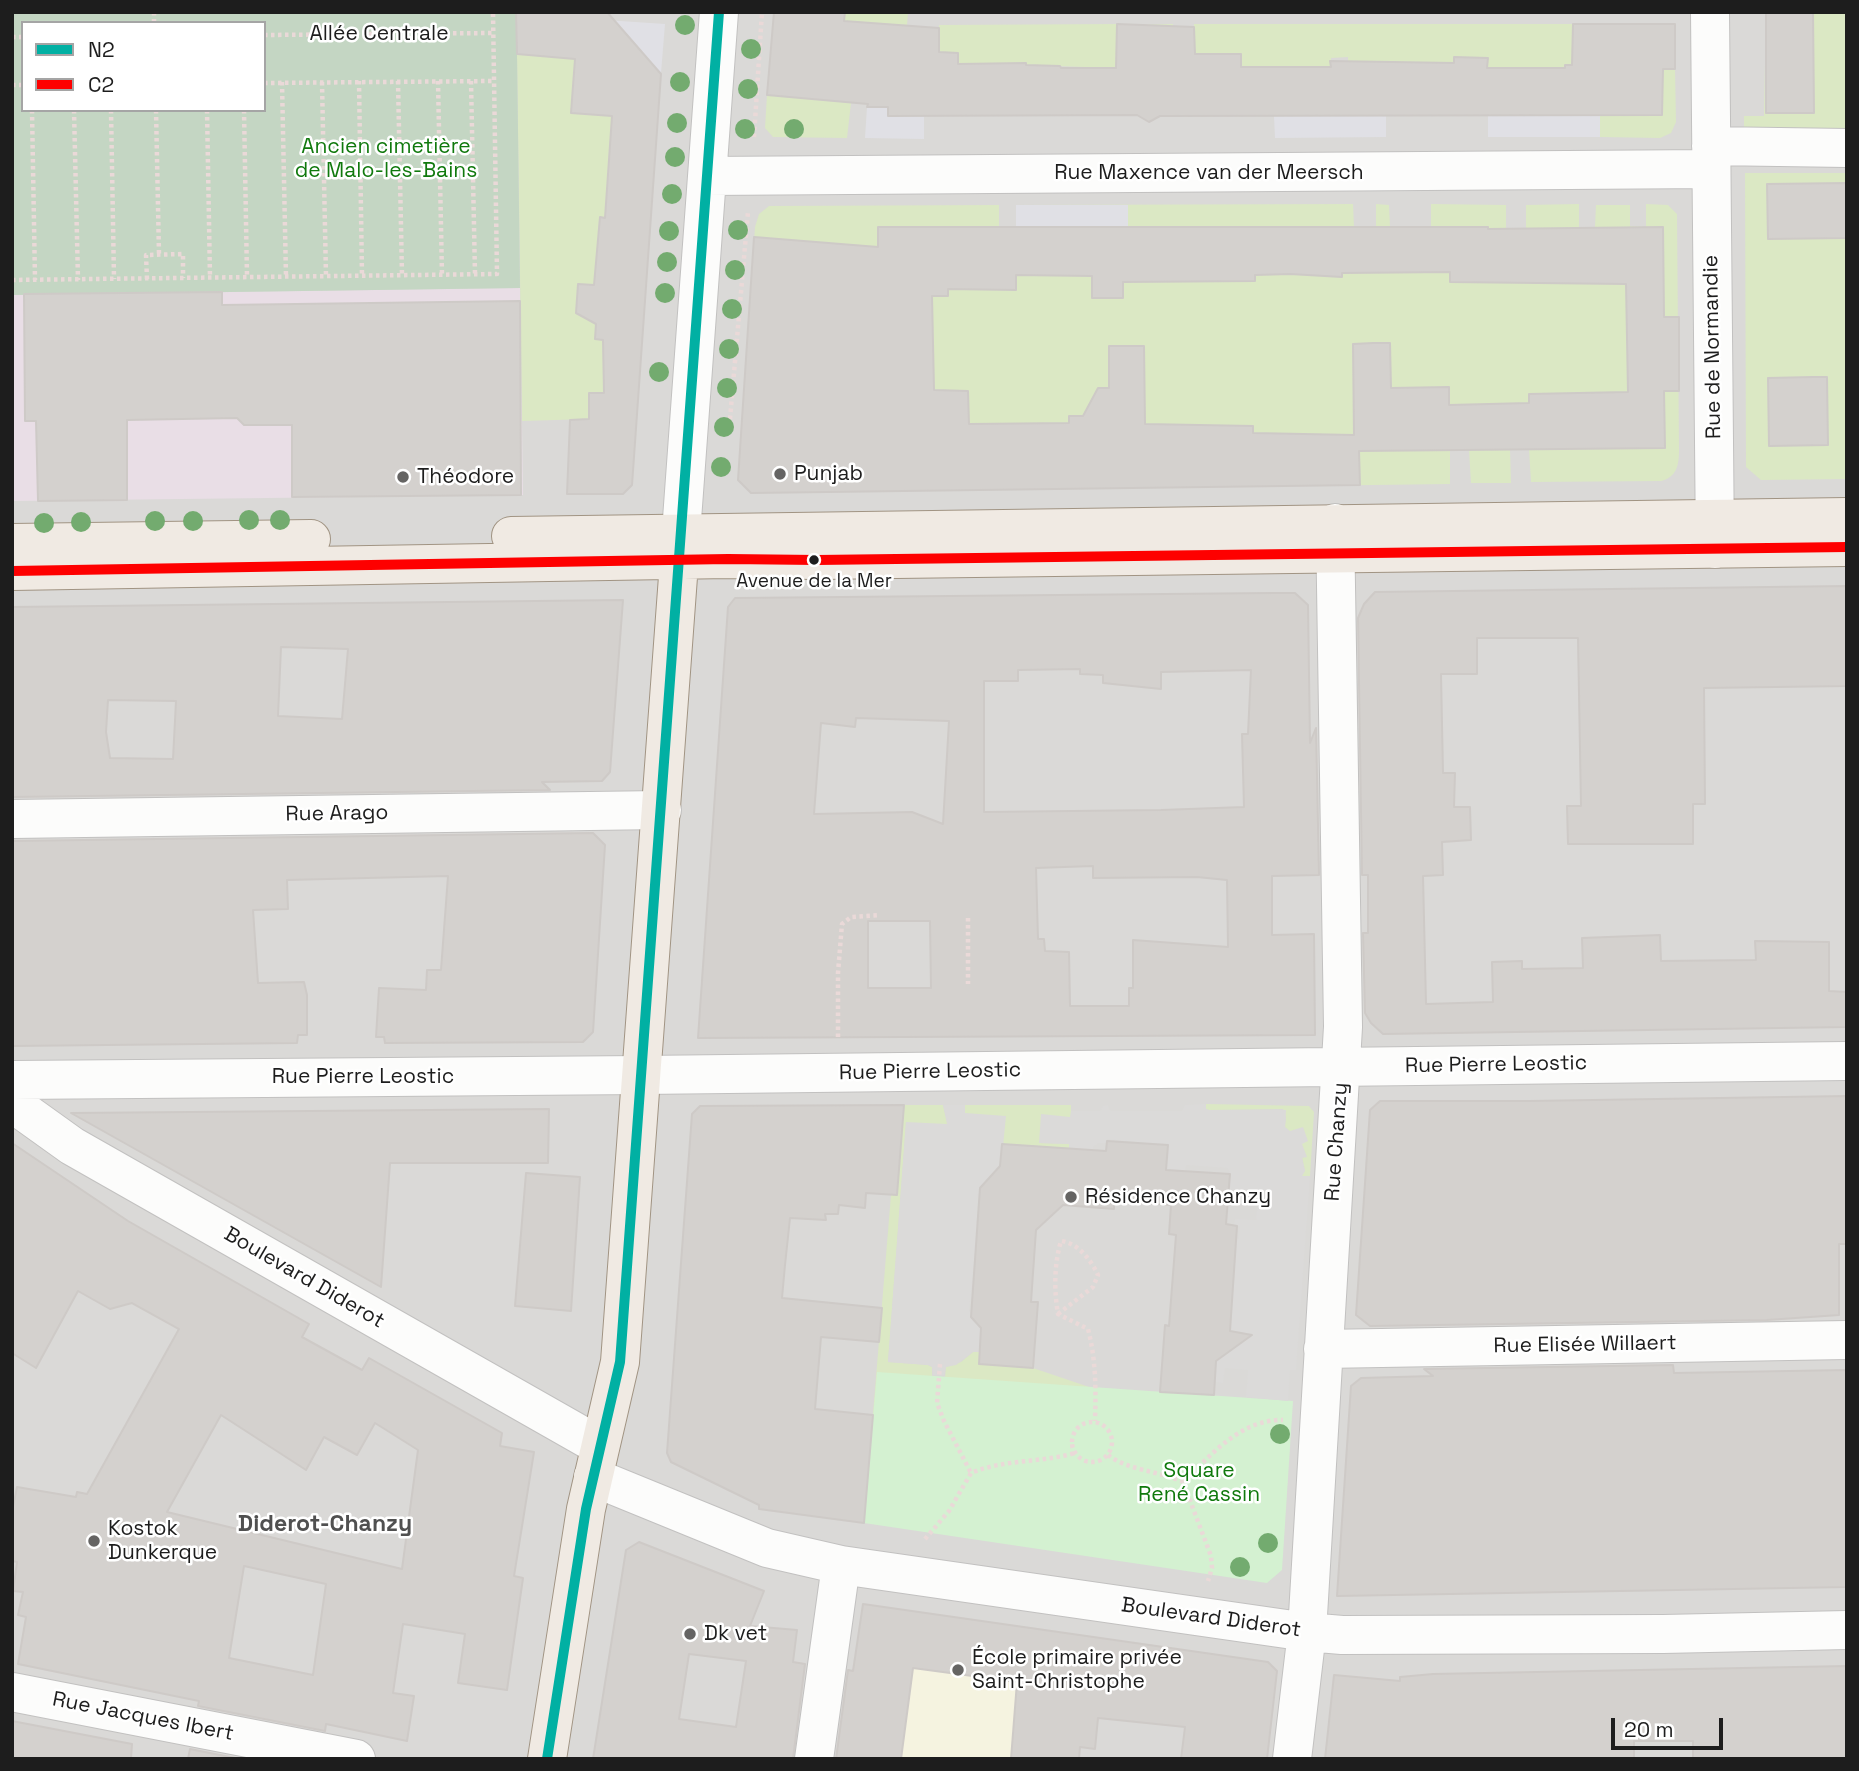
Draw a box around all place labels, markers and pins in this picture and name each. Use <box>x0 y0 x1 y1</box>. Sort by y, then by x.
place label: Punjab <box>794 461 863 487</box>
place label: Théodore <box>417 464 514 490</box>
marker: Punjab <box>772 466 788 482</box>
marker: Théodore <box>395 469 411 485</box>
marker: Avenue de la Mer <box>807 553 821 567</box>
place label: Avenue de la Mer <box>736 571 892 593</box>
place label: Résidence Chanzy <box>1085 1184 1271 1210</box>
marker: Résidence Chanzy <box>1063 1189 1079 1205</box>
place label: Kostok Dunkerque <box>108 1516 217 1566</box>
marker: Kostok Dunkerque <box>86 1533 102 1549</box>
place label: Dk vet <box>704 1621 767 1647</box>
marker: Dk vet <box>682 1626 698 1642</box>
place label: École primaire privée Saint-Christophe <box>972 1645 1182 1695</box>
marker: École primaire privée Saint-Christophe <box>950 1662 966 1678</box>

